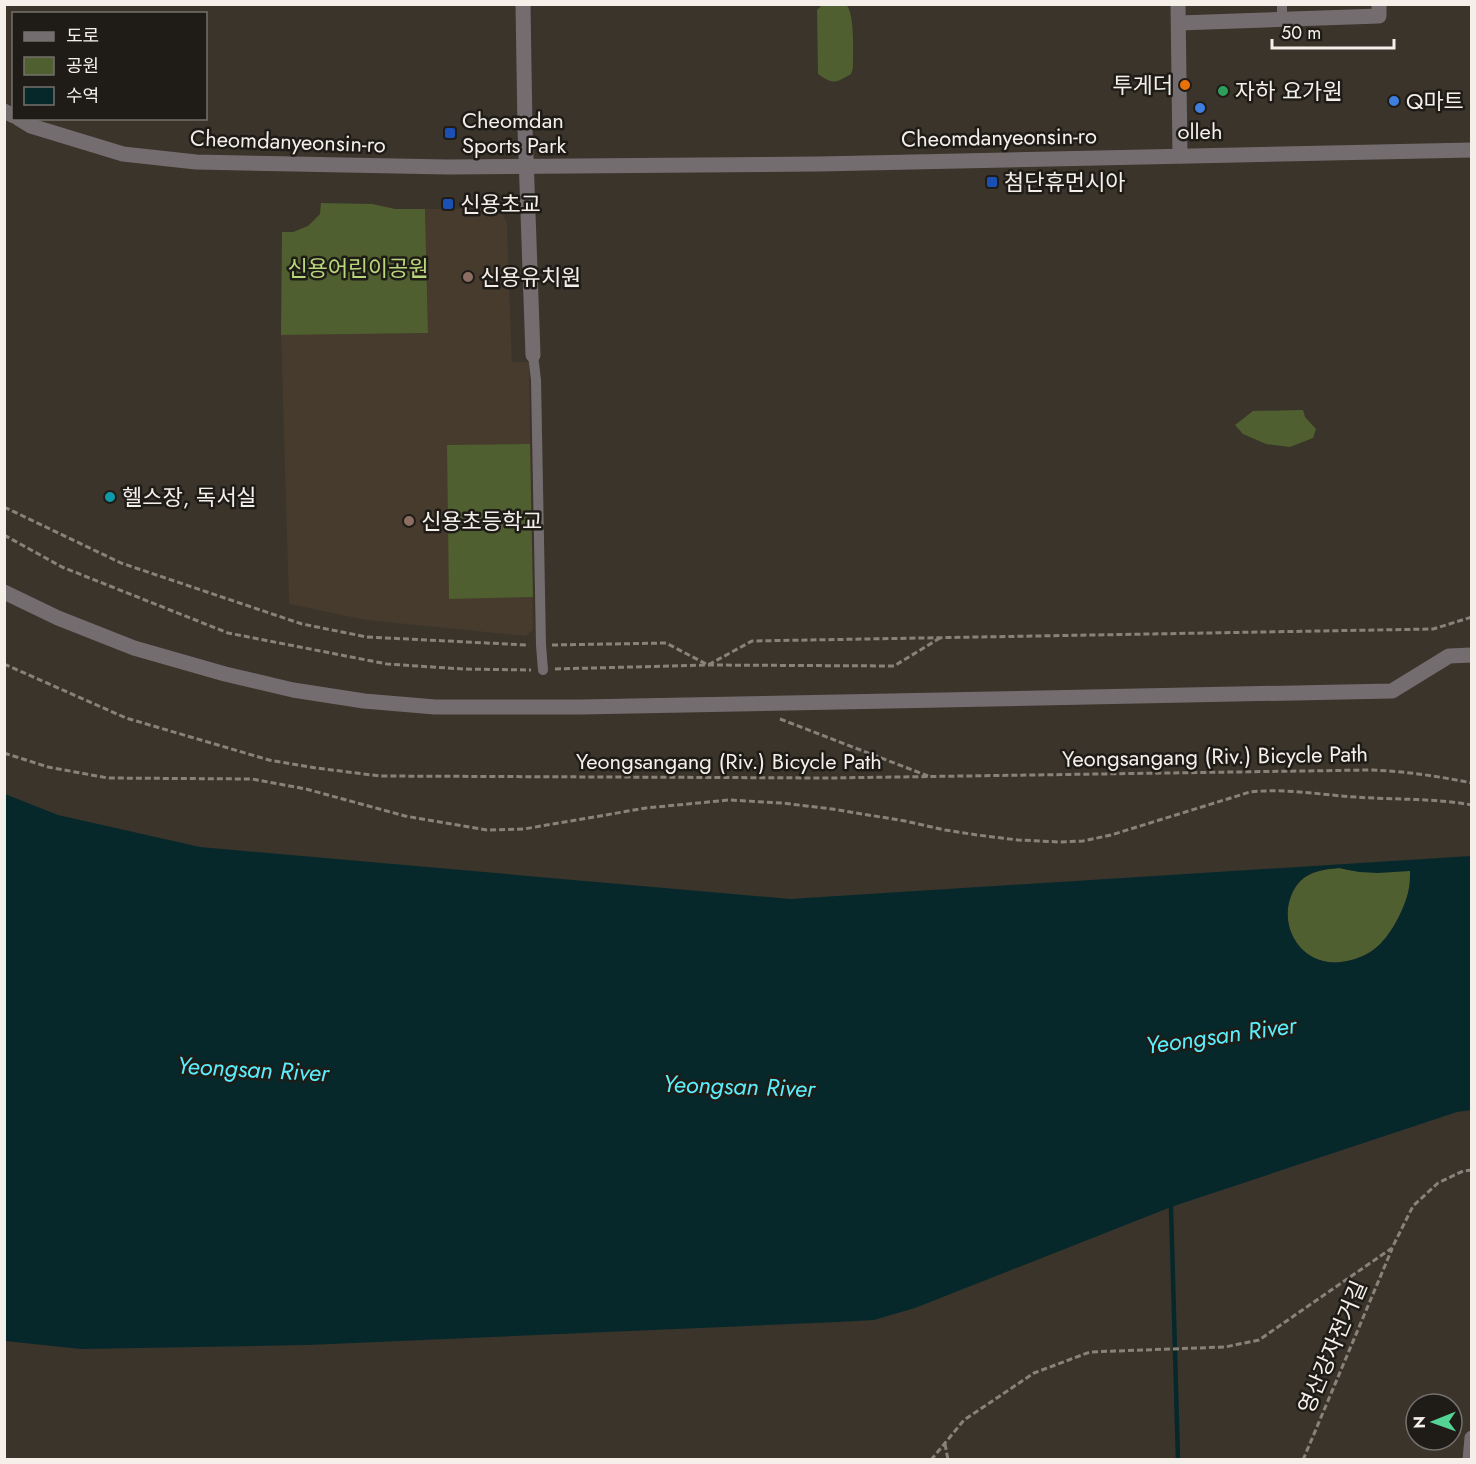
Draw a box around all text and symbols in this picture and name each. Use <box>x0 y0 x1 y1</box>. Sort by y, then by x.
legend <box>12 12 207 120</box>
scale bar <box>1272 12 1394 50</box>
text: 50 m <box>1281 20 1321 46</box>
text: 도로 <box>66 23 99 49</box>
text: 공원 <box>66 53 99 79</box>
place label: 투게더 <box>1112 69 1173 101</box>
place label: 자하 요가원 <box>1235 75 1343 107</box>
marker: 투게더 <box>1178 78 1192 92</box>
text: 수역 <box>66 83 99 109</box>
marker: 자하 요가원 <box>1216 84 1230 98</box>
place label: Q마트 <box>1406 85 1464 117</box>
marker: Q마트 <box>1387 94 1401 108</box>
marker: olleh <box>1193 101 1207 115</box>
place label: Cheomdan Sports Park <box>462 104 566 161</box>
place label: olleh <box>1177 115 1223 147</box>
street label: Cheomdanyeonsin-ro <box>901 119 1097 155</box>
street label: Cheomdanyeonsin-ro <box>190 122 386 160</box>
marker: Cheomdan Sports Park <box>443 126 457 140</box>
place label: 첨단휴먼시아 <box>1004 166 1125 198</box>
marker: 첨단휴먼시아 <box>985 175 999 189</box>
place label: 신용초교 <box>460 188 541 220</box>
marker: 신용초교 <box>441 197 455 211</box>
park label: 신용어린이공원 <box>287 252 429 284</box>
place label: 신용유치원 <box>480 261 581 293</box>
marker: 신용유치원 <box>461 270 475 284</box>
place label: 헬스장, 독서실 <box>122 481 257 513</box>
marker: 헬스장, 독서실 <box>103 490 117 504</box>
place label: 신용초등학교 <box>421 505 542 537</box>
marker: 신용초등학교 <box>402 514 416 528</box>
street label: Yeongsangang (Riv.) Bicycle Path <box>1062 737 1368 775</box>
street label: Yeongsangang (Riv.) Bicycle Path <box>576 745 882 777</box>
water label: Yeongsan River <box>1143 1007 1301 1063</box>
water label: Yeongsan River <box>176 1048 332 1091</box>
water label: Yeongsan River <box>662 1066 818 1106</box>
street label: 영산강자전거길 <box>1290 1276 1374 1418</box>
north arrow <box>1404 1392 1464 1452</box>
text: N <box>1408 1416 1431 1429</box>

